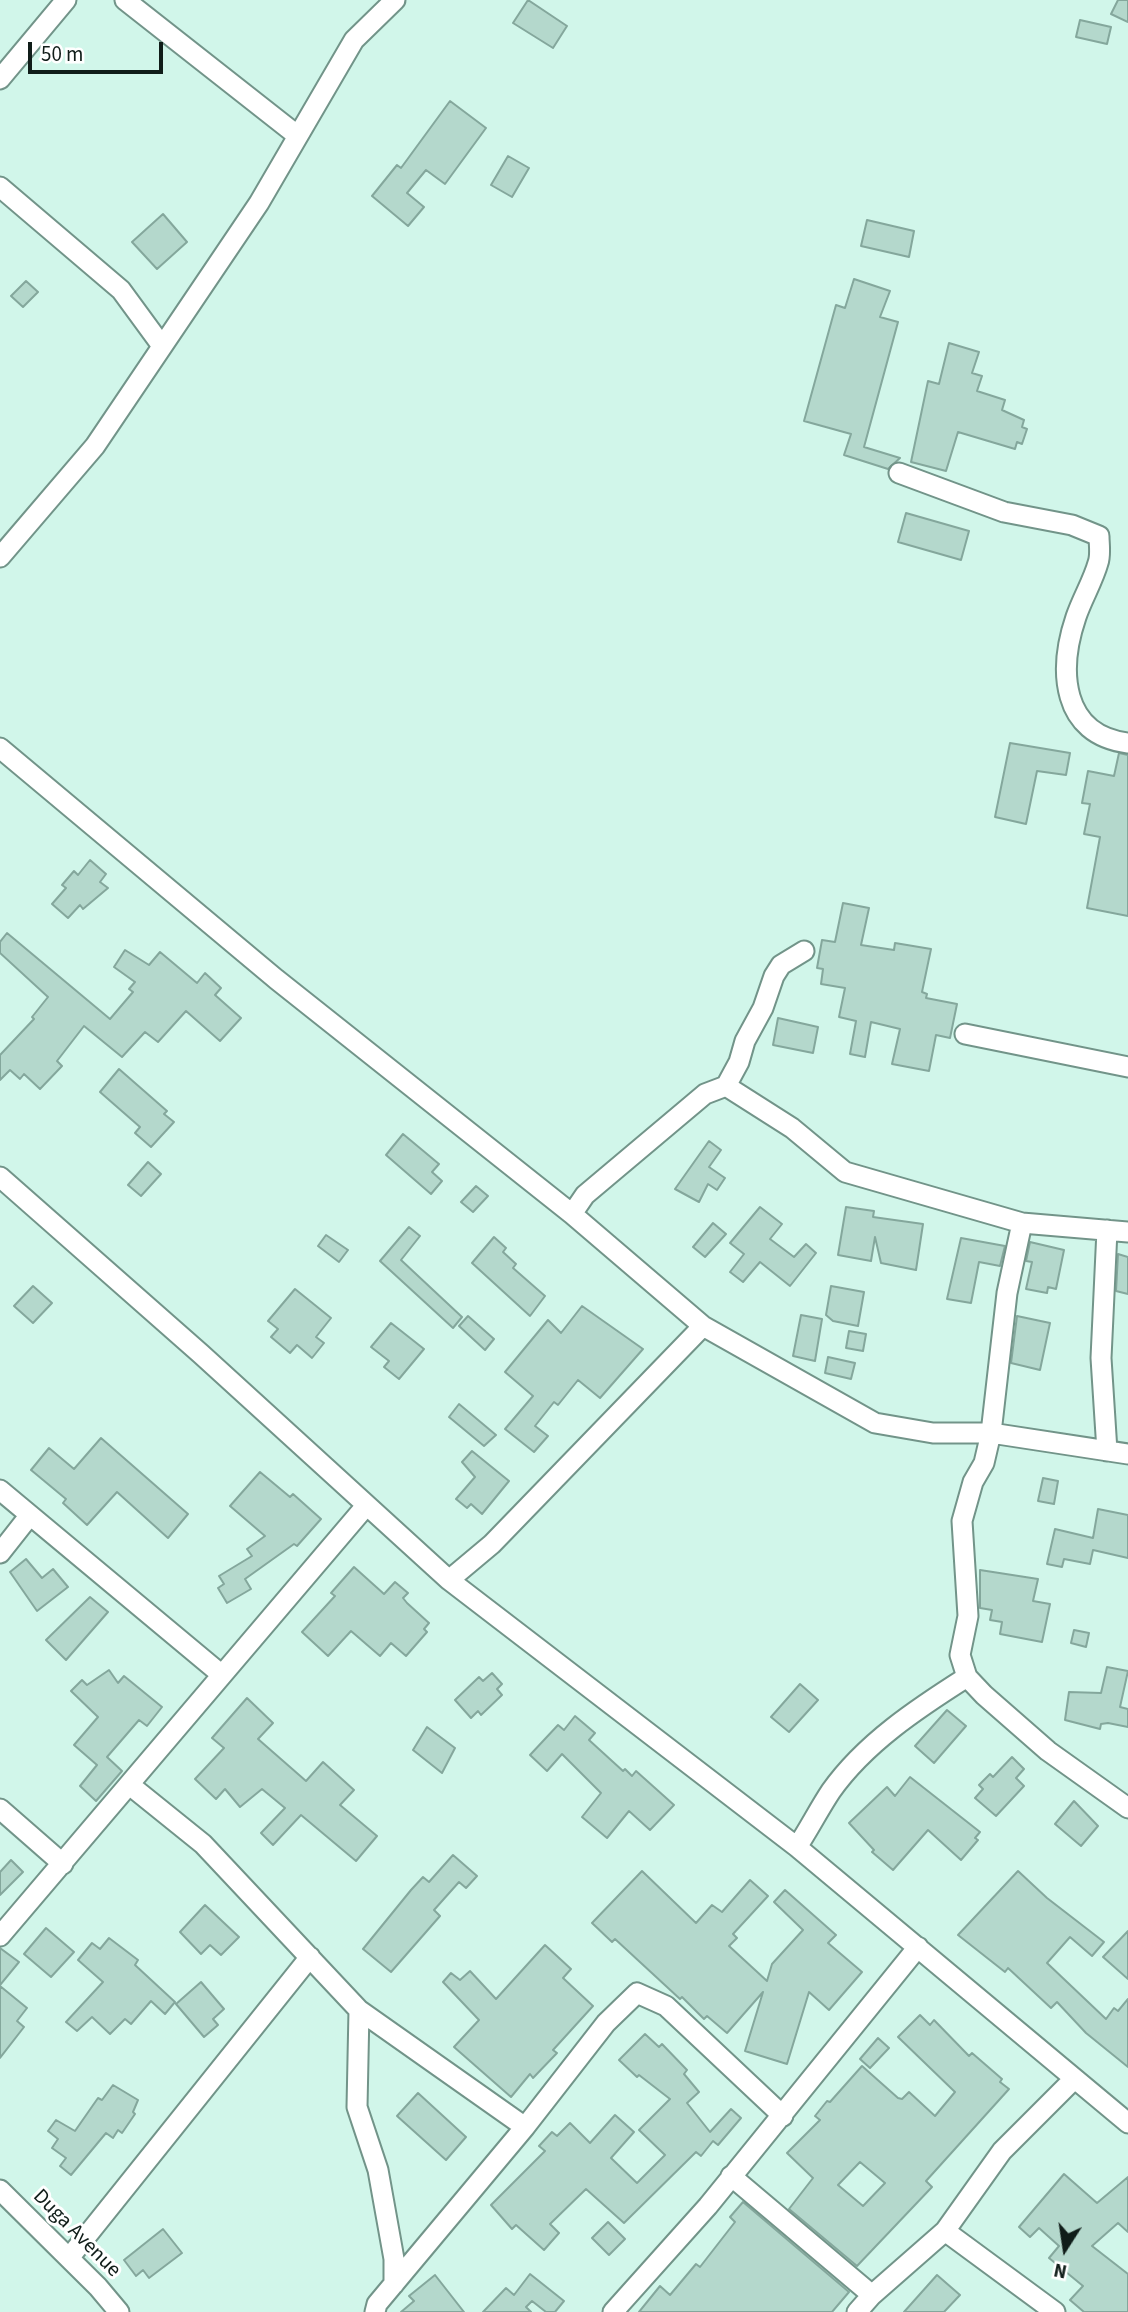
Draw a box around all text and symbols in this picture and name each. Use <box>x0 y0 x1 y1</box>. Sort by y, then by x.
scale bar <box>32 28 166 72</box>
text: 50 m <box>41 39 83 69</box>
street label: Duga Avenue <box>27 2185 125 2283</box>
north arrow <box>1030 2214 1100 2284</box>
text: N <box>1052 2256 1070 2285</box>

